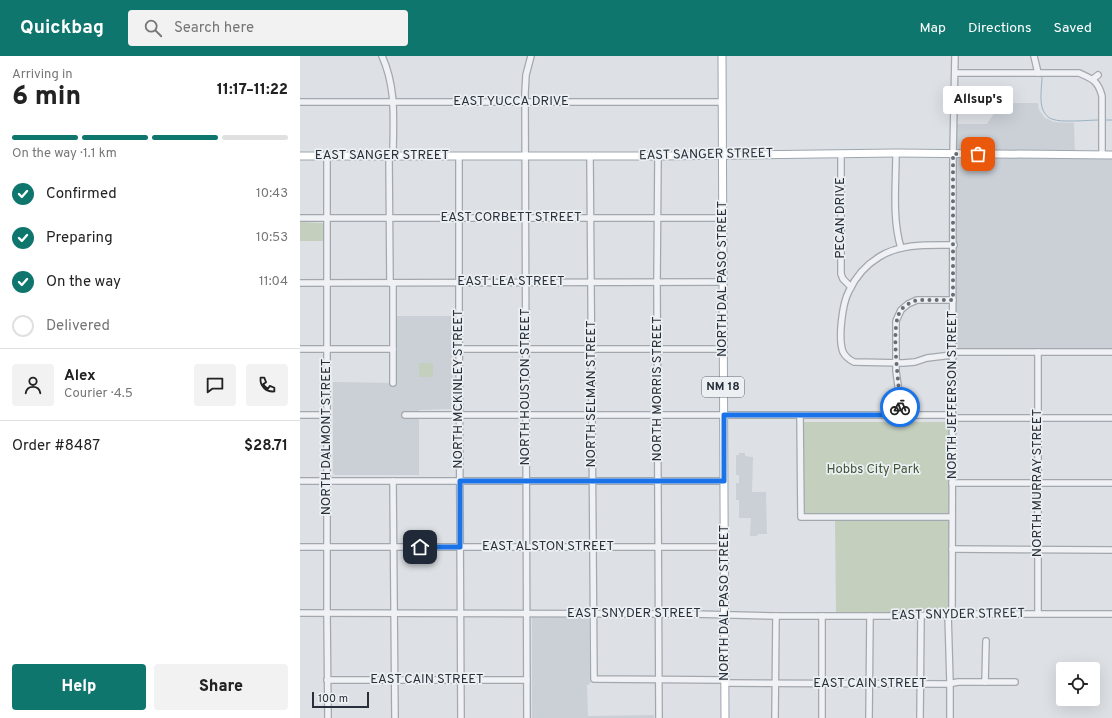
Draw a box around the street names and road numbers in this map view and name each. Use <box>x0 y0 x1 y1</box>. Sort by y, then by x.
street label: EAST YUCCA DRIVE <box>453 94 569 110</box>
street label: EAST SANGER STREET <box>639 146 773 164</box>
street label: EAST SANGER STREET <box>315 148 449 164</box>
street label: PECAN DRIVE <box>833 177 849 259</box>
street label: NORTH DAL PASO STREET <box>715 201 731 357</box>
street label: EAST CORBETT STREET <box>440 210 582 226</box>
street label: EAST LEA STREET <box>457 274 565 290</box>
street label: NORTH HOUSTON STREET <box>518 308 534 466</box>
street label: NORTH MCKINLEY STREET <box>451 309 467 469</box>
street label: NORTH JEFFERSON STREET <box>945 311 961 479</box>
street label: NORTH MORRIS STREET <box>650 316 666 462</box>
street label: NORTH SELMAN STREET <box>584 320 600 468</box>
street label: NORTH DALMONT STREET <box>319 359 335 515</box>
road number: NM 18 <box>702 377 744 397</box>
street label: NORTH MURRAY STREET <box>1030 409 1046 557</box>
street label: NORTH DAL PASO STREET <box>717 525 733 681</box>
street label: EAST ALSTON STREET <box>482 539 614 555</box>
street label: EAST SNYDER STREET <box>567 606 701 622</box>
street label: EAST SNYDER STREET <box>891 606 1025 624</box>
street label: EAST CAIN STREET <box>370 672 484 688</box>
street label: EAST CAIN STREET <box>813 676 927 692</box>

